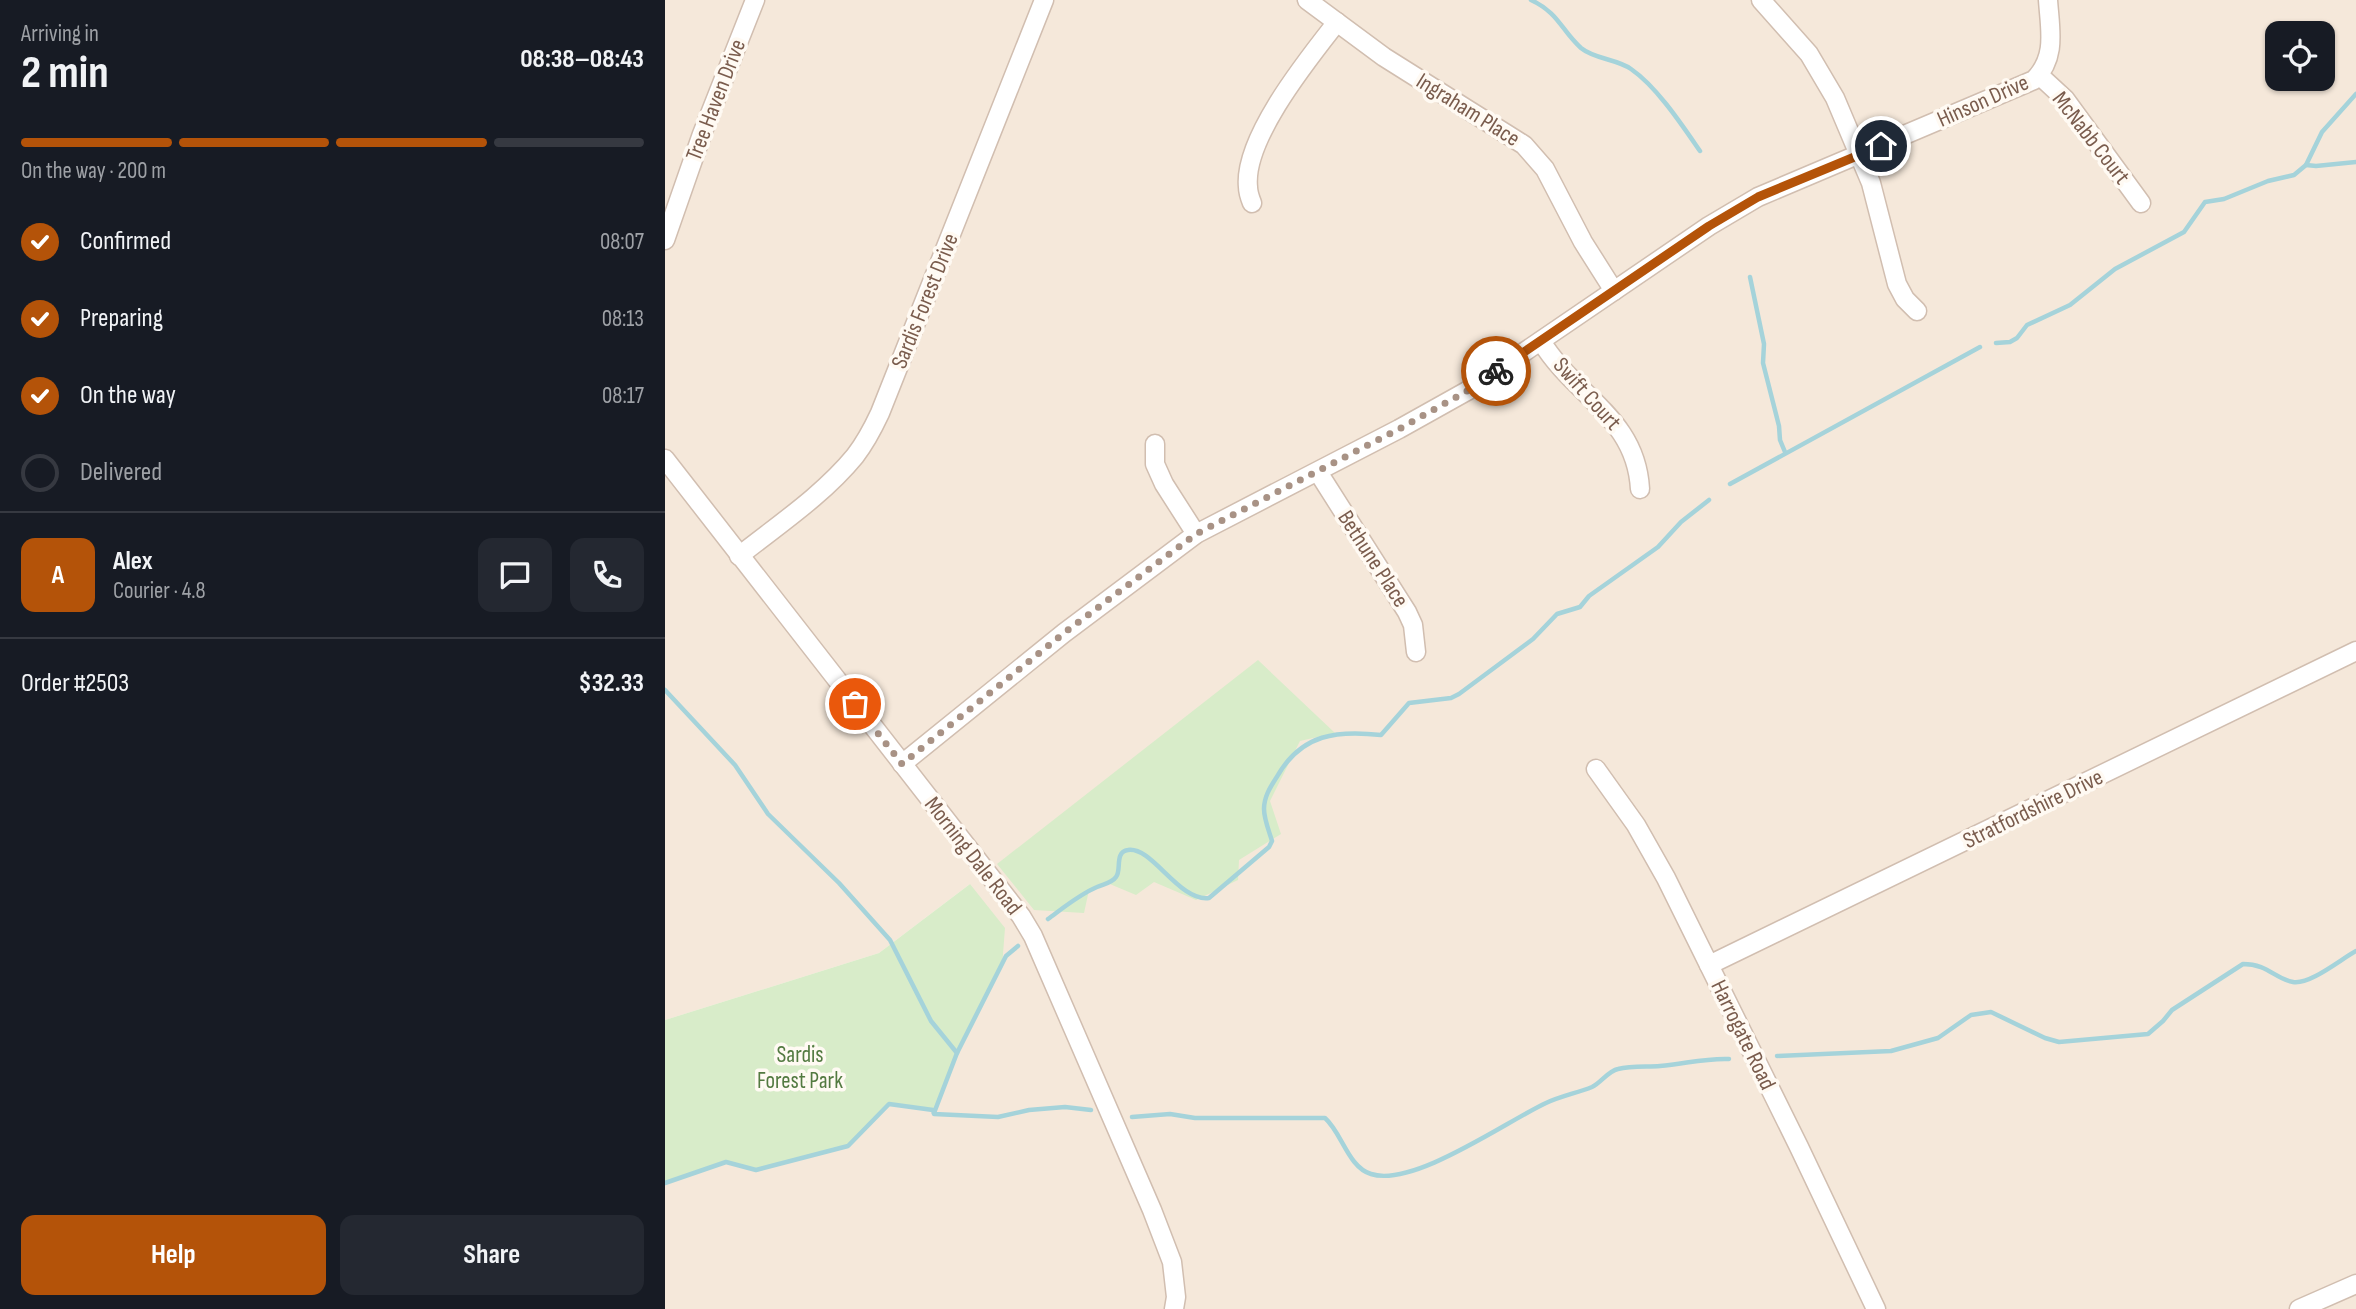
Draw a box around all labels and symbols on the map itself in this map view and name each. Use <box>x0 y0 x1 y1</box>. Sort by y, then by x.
street label: Tree Haven Drive <box>680 35 752 165</box>
street label: Ingraham Place <box>1411 67 1525 153</box>
street label: Hinson Drive <box>1933 68 2033 134</box>
street label: McNabb Court <box>2046 86 2136 190</box>
pin <box>1851 116 1911 176</box>
street label: Sardis Forest Drive <box>885 229 965 373</box>
courier <box>1461 336 1531 406</box>
street label: Swift Court <box>1547 352 1627 436</box>
street label: Bethune Place <box>1331 505 1415 613</box>
pin <box>825 674 885 734</box>
street label: Stratfordshire Drive <box>1958 763 2108 855</box>
street label: Morning Dale Road <box>918 791 1028 921</box>
street label: Harrogate Road <box>1704 976 1782 1094</box>
park label: Sardis Forest Park <box>757 1041 843 1095</box>

